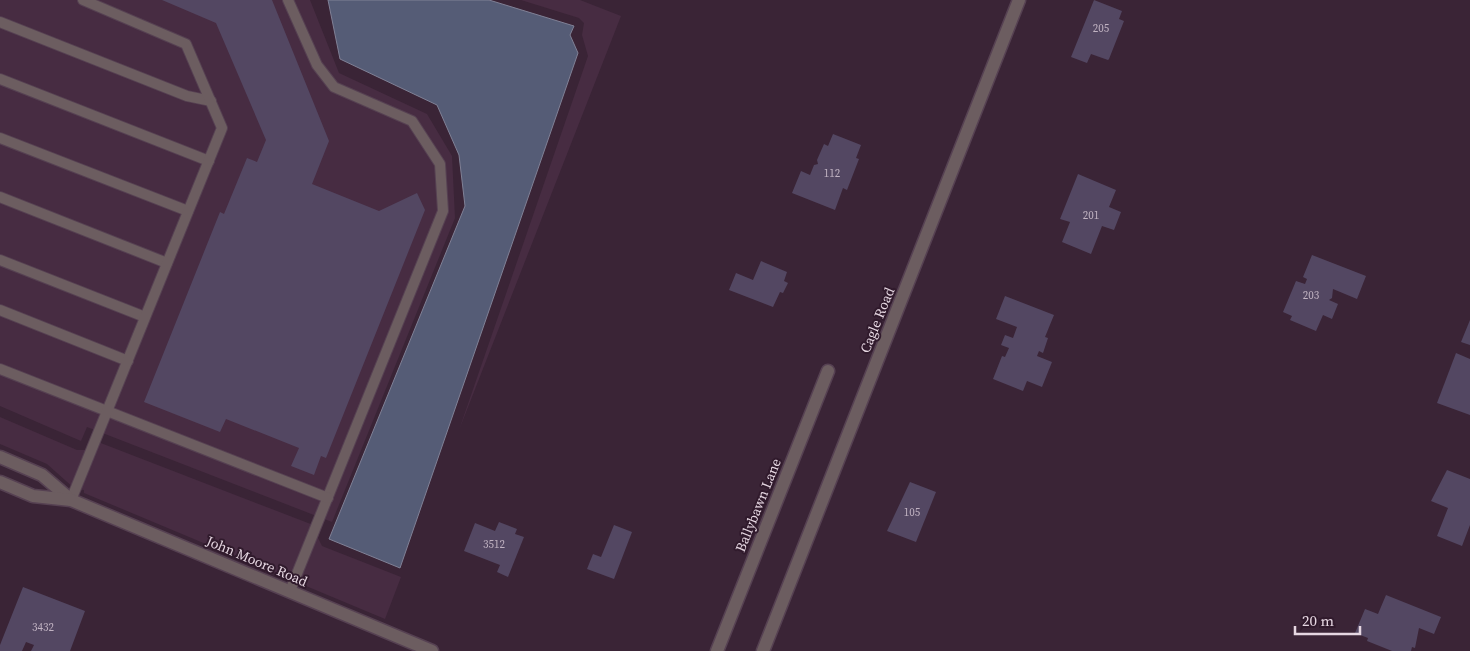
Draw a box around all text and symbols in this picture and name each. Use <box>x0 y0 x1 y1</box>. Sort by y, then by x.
house number: 205 <box>1093 21 1110 36</box>
house number: 112 <box>824 166 841 181</box>
house number: 201 <box>1083 208 1099 223</box>
street label: Cagle Road <box>855 284 899 356</box>
house number: 203 <box>1303 288 1320 303</box>
street label: Ballybawn Lane <box>730 455 786 555</box>
house number: 105 <box>904 505 921 520</box>
street label: John Moore Road <box>202 530 311 591</box>
house number: 3512 <box>483 537 505 552</box>
scale bar <box>1295 604 1360 636</box>
text: 20 m <box>1302 610 1334 631</box>
house number: 3432 <box>32 620 54 635</box>

